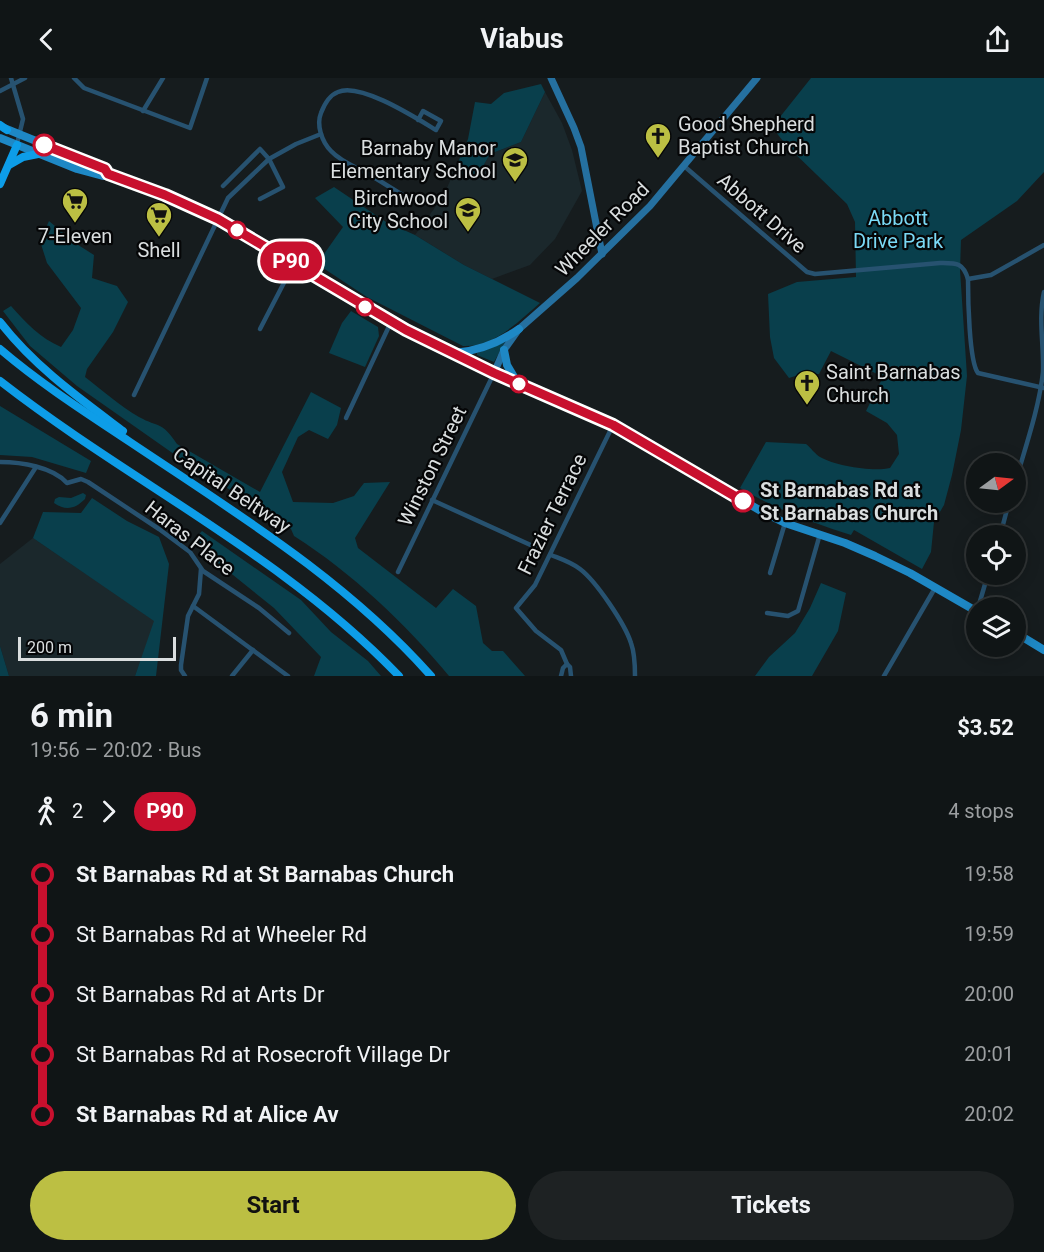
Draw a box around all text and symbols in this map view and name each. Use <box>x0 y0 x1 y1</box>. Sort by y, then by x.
icon: back <box>30 23 63 56</box>
text: Viabus <box>480 23 564 55</box>
icon: share <box>981 23 1014 56</box>
place label: Good Shepherd Baptist Church <box>678 112 815 159</box>
church icon: Good Shepherd Baptist Church <box>643 121 673 159</box>
unlabelled marker <box>33 134 55 156</box>
place label: Barnaby Manor Elementary School <box>330 136 496 183</box>
school or university icon: Barnaby Manor Elementary School <box>500 145 530 183</box>
street label: Abbott Drive <box>713 168 811 258</box>
street label: Wheeler Road <box>550 177 654 281</box>
supermarket icon: 7-Eleven <box>60 186 90 224</box>
place label: Birchwood City School <box>348 186 448 233</box>
school or university icon: Birchwood City School <box>453 195 483 233</box>
supermarket icon: Shell <box>144 200 174 238</box>
park label: Abbott Drive Park <box>853 206 944 253</box>
unlabelled marker <box>228 221 246 239</box>
place label: 7-Eleven <box>38 224 112 248</box>
place label: Shell <box>137 238 181 262</box>
line badge: P90 <box>256 242 326 280</box>
text: P90 <box>272 249 310 273</box>
unlabelled marker <box>356 298 374 316</box>
place label: Saint Barnabas Church <box>826 360 961 407</box>
church icon: Saint Barnabas Church <box>792 368 822 406</box>
unlabelled marker <box>510 375 528 393</box>
street label: Winston Street <box>393 402 471 530</box>
street label: Capital Beltway <box>169 442 296 539</box>
street label: Frazier Terrace <box>512 450 592 578</box>
north arrow <box>966 453 1026 513</box>
map controls <box>966 453 1026 657</box>
place label: St Barnabas Rd at St Barnabas Church <box>760 478 938 525</box>
marker: St Barnabas Rd at St Barnabas Church <box>732 490 754 512</box>
street label: Haras Place <box>140 496 240 580</box>
button: locate <box>966 525 1026 585</box>
button: layers <box>966 597 1026 657</box>
scale bar <box>18 634 176 662</box>
text: 200 m <box>27 638 72 657</box>
text: 6 min <box>30 696 113 735</box>
text: $3.52 <box>957 715 1014 740</box>
text: 19:56 – 20:02 · Bus <box>30 738 202 762</box>
icon: walk <box>30 795 63 828</box>
icon: forward <box>92 795 125 828</box>
text: 2 <box>72 799 83 823</box>
text: P90 <box>146 799 184 823</box>
text: 4 stops <box>948 799 1014 823</box>
text: St Barnabas Rd at St Barnabas Church <box>76 862 454 887</box>
text: 19:58 <box>964 862 1014 886</box>
text: St Barnabas Rd at Wheeler Rd <box>76 922 367 947</box>
text: 19:59 <box>964 922 1014 946</box>
text: St Barnabas Rd at Arts Dr <box>76 982 324 1007</box>
text: 20:00 <box>964 982 1014 1006</box>
text: St Barnabas Rd at Rosecroft Village Dr <box>76 1042 450 1067</box>
text: 20:01 <box>964 1042 1014 1066</box>
text: St Barnabas Rd at Alice Av <box>76 1102 339 1127</box>
text: 20:02 <box>964 1102 1014 1126</box>
button: Start <box>30 1171 516 1240</box>
button: Tickets <box>528 1171 1014 1240</box>

